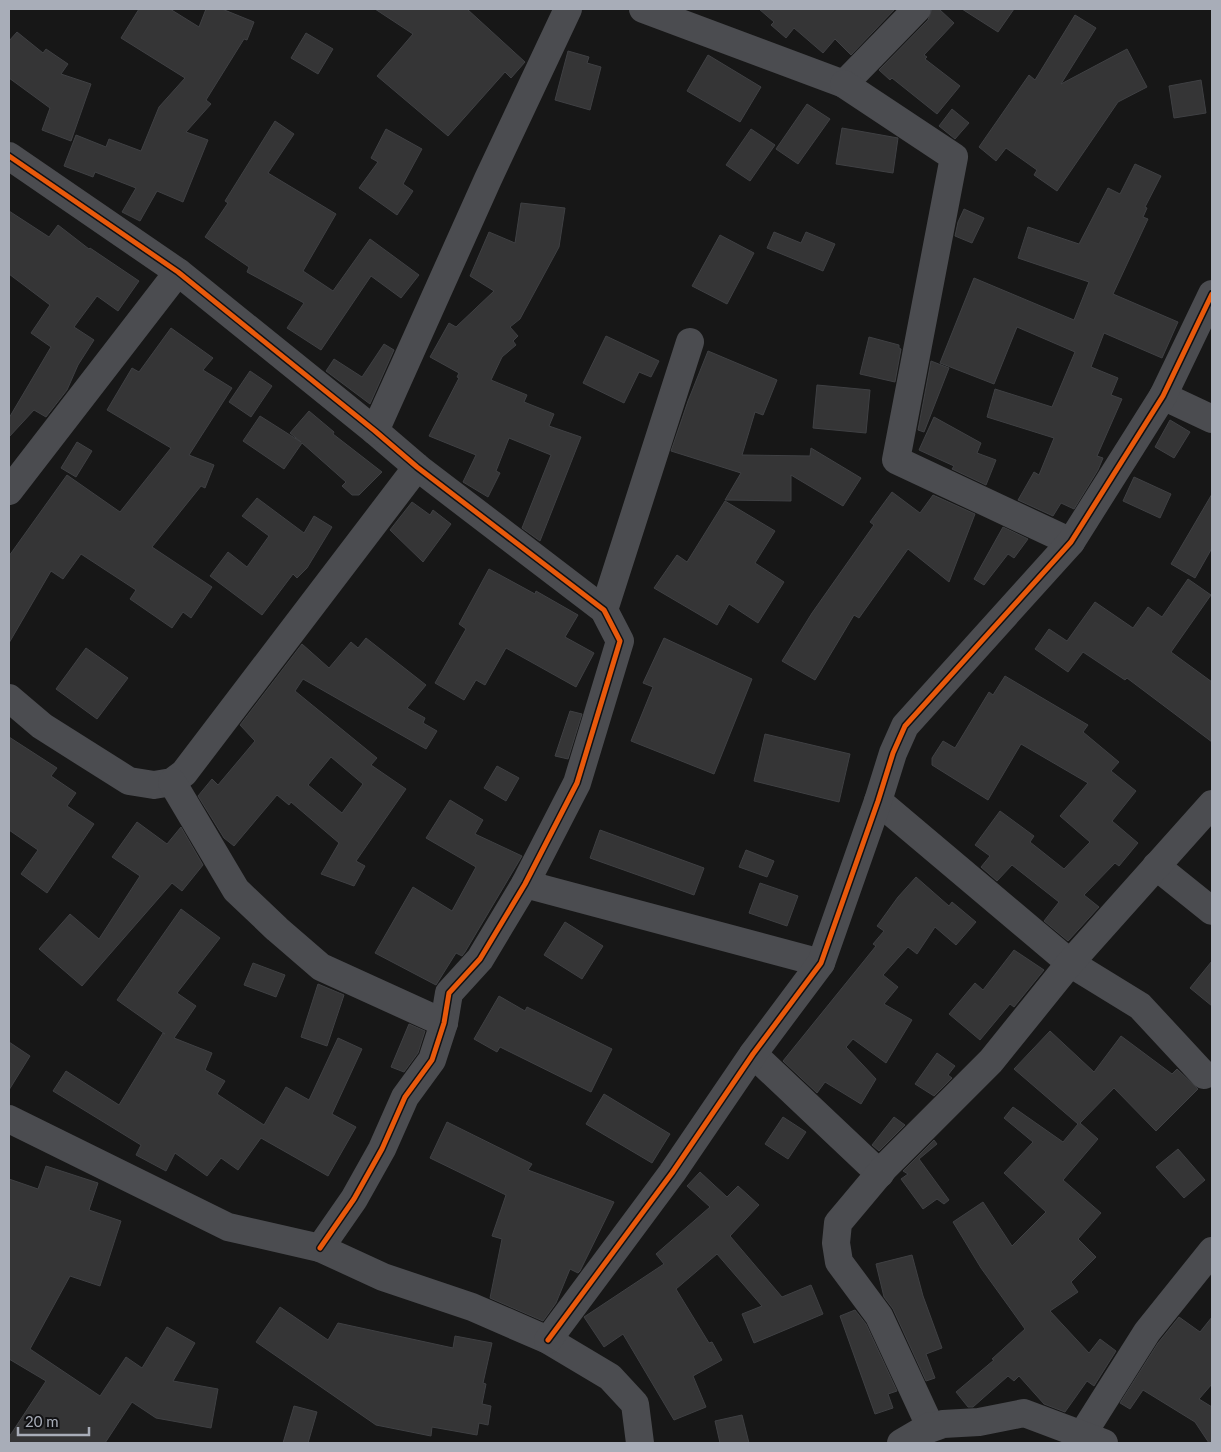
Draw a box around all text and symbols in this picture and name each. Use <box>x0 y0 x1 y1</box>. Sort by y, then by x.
scale bar <box>18 1404 89 1436</box>
text: 20 m <box>25 1412 59 1430</box>

